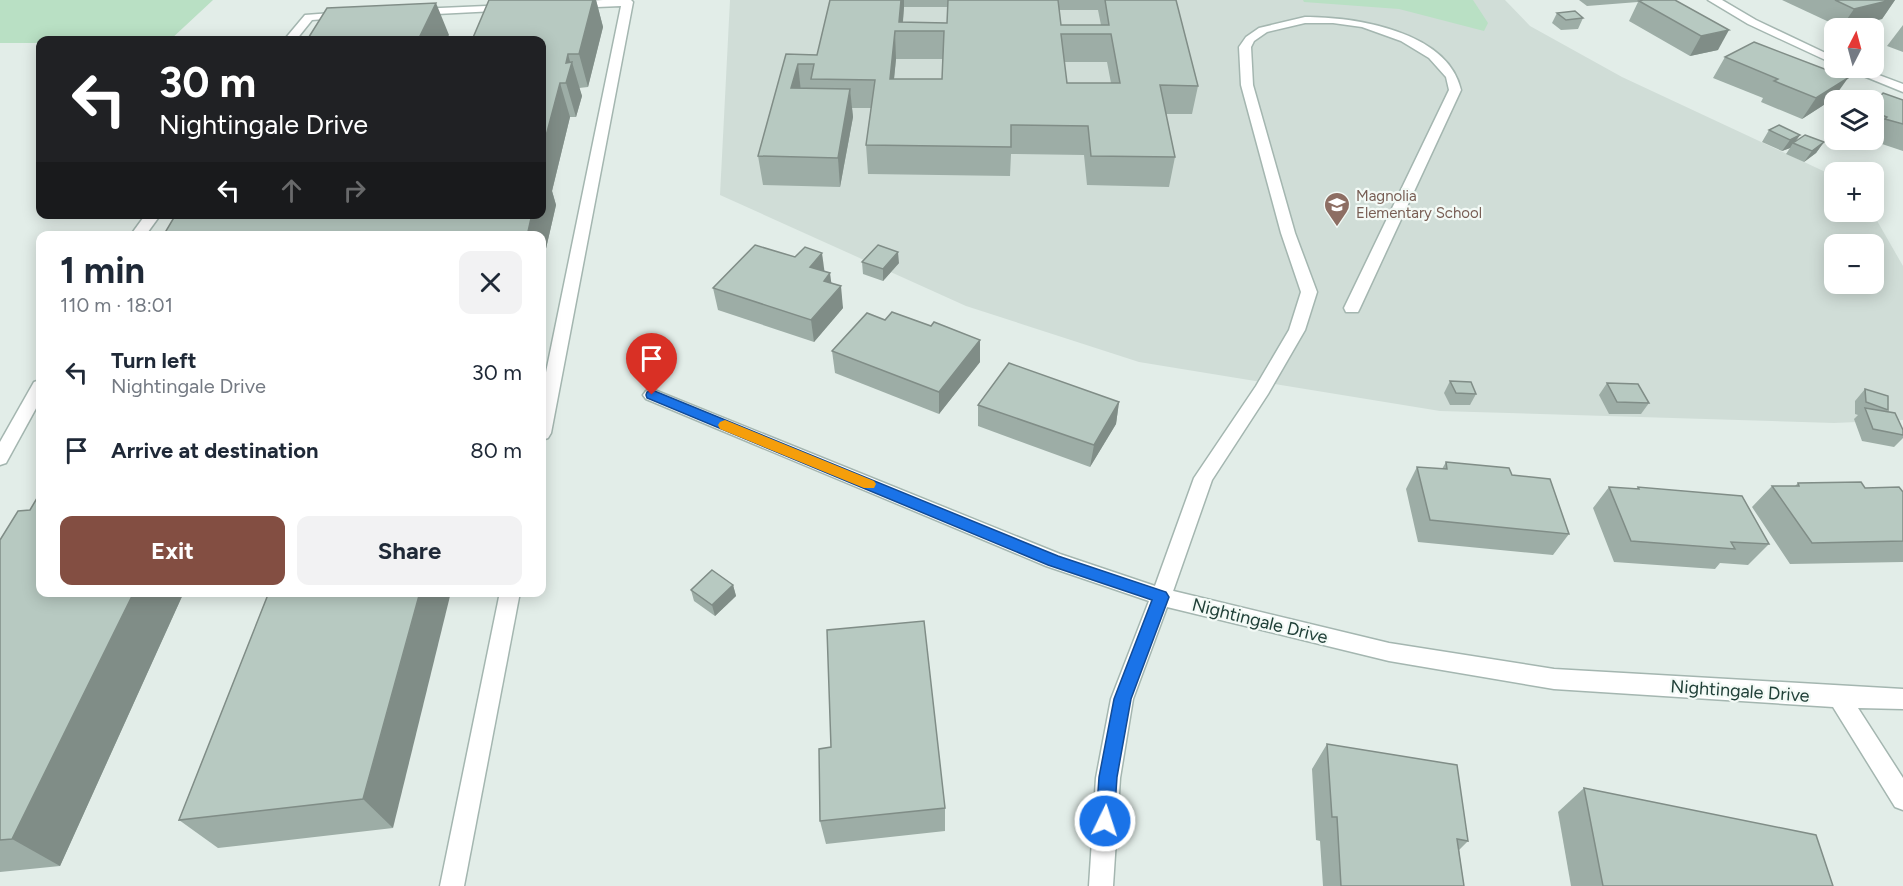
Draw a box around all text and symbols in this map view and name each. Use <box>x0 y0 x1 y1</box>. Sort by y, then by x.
north arrow <box>1824 18 1884 78</box>
map controls <box>1824 18 1884 294</box>
text: 30 m <box>159 57 256 108</box>
icon: left <box>60 60 138 138</box>
button: layers <box>1824 90 1884 150</box>
text: Nightingale Drive <box>159 108 368 141</box>
button: + <box>1824 162 1884 222</box>
icon: left <box>212 174 245 207</box>
icon: ahead <box>275 174 308 207</box>
icon: right <box>338 174 371 207</box>
place label: Magnolia Elementary School <box>1356 187 1482 222</box>
school or university icon: Magnolia Elementary School <box>1322 190 1352 228</box>
button: − <box>1824 234 1884 294</box>
text: 1 min <box>60 249 145 292</box>
button: close <box>459 251 522 314</box>
text: 110 m · 18:01 <box>60 293 173 317</box>
pin <box>626 333 677 395</box>
icon: arrive <box>635 342 668 375</box>
text: Turn left <box>111 347 197 374</box>
icon: left <box>60 356 93 389</box>
text: 30 m <box>472 359 522 386</box>
text: Nightingale Drive <box>111 374 266 398</box>
icon: arrive <box>60 434 93 467</box>
text: Arrive at destination <box>111 437 319 464</box>
text: 80 m <box>470 437 522 464</box>
button: Exit <box>60 516 285 585</box>
button: Share <box>297 516 522 585</box>
street label: Nightingale Drive <box>1190 593 1330 649</box>
street label: Nightingale Drive <box>1670 675 1810 707</box>
position arrow <box>1073 789 1137 853</box>

